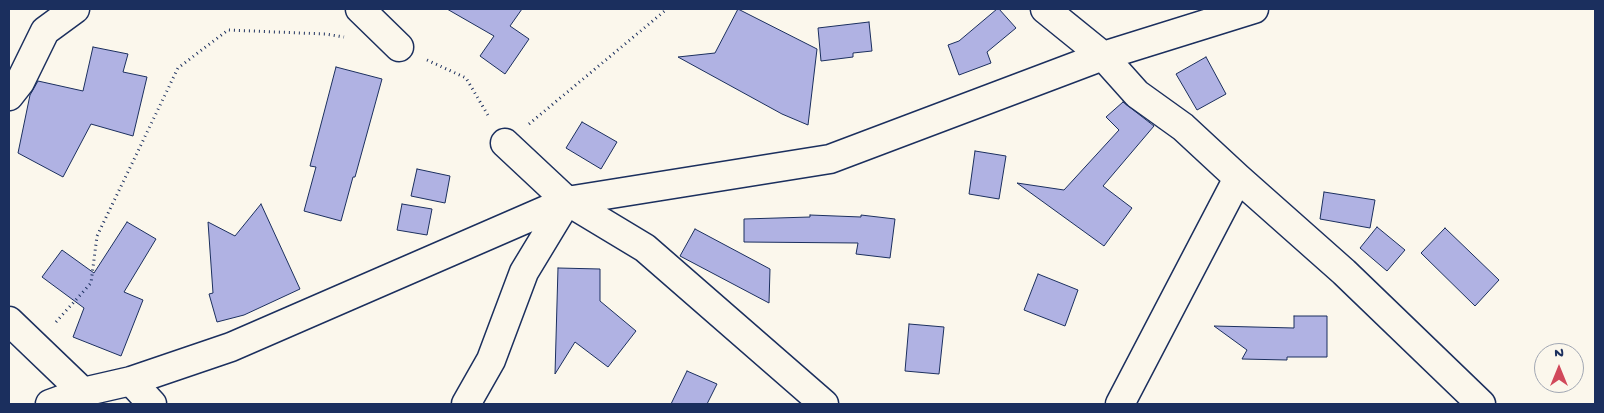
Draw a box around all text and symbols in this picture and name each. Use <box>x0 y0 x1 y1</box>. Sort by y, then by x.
north arrow <box>1534 343 1584 393</box>
text: N <box>1554 345 1564 362</box>

